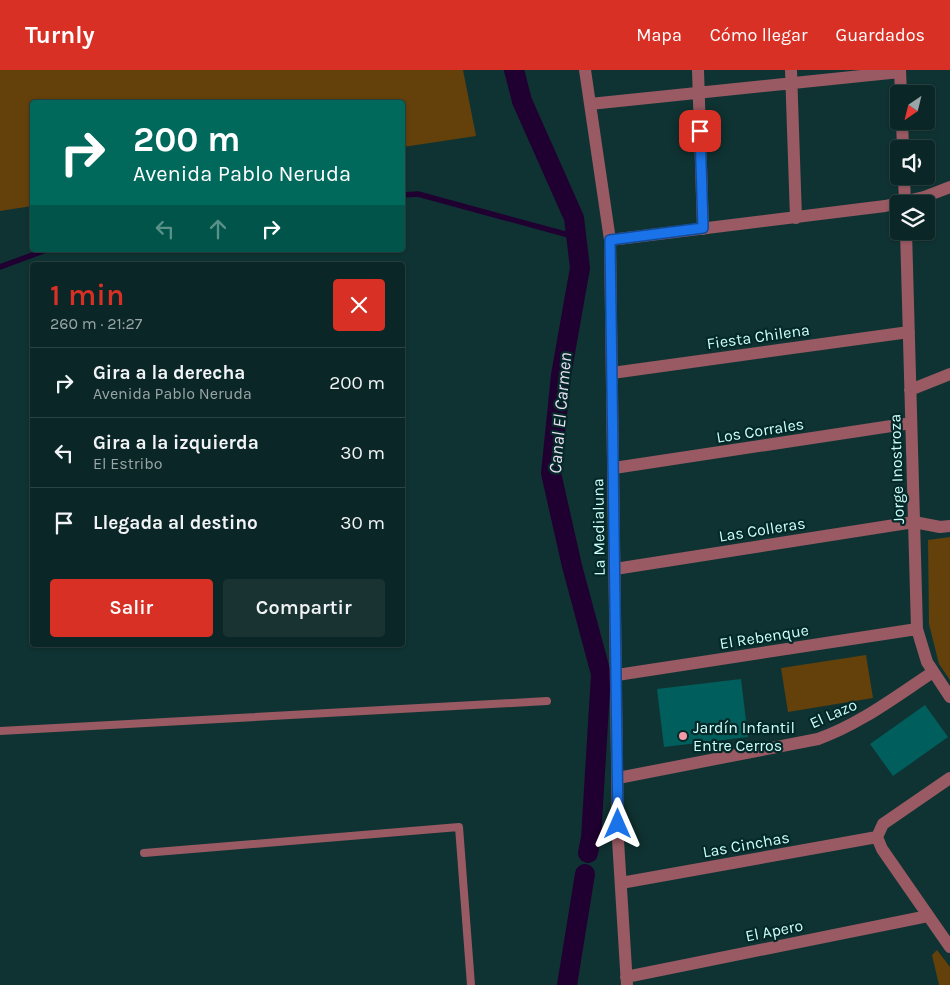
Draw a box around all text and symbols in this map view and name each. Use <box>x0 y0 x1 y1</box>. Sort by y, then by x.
text: Turnly <box>25 21 95 49</box>
text: Mapa <box>636 24 682 46</box>
text: Cómo llegar <box>710 24 808 46</box>
text: Guardados <box>836 24 925 46</box>
north arrow <box>890 85 935 130</box>
map controls <box>890 85 935 240</box>
pin <box>679 110 721 152</box>
icon: arrive <box>686 117 714 145</box>
text: 200 m <box>133 119 241 160</box>
icon: right <box>50 120 115 185</box>
button: sound <box>890 140 935 185</box>
text: Avenida Pablo Neruda <box>133 161 351 187</box>
button: layers <box>890 195 935 240</box>
icon: left <box>151 215 179 243</box>
icon: ahead <box>204 215 232 243</box>
icon: right <box>257 215 285 243</box>
text: 1 min <box>50 277 124 313</box>
button: close <box>333 279 385 331</box>
text: 260 m · 21:27 <box>50 314 142 333</box>
street label: Fiesta Chilena <box>705 320 811 353</box>
water label: Canal El Carmen <box>544 351 576 475</box>
text: Gira a la derecha <box>93 362 245 384</box>
icon: right <box>50 369 78 397</box>
text: 200 m <box>329 372 385 394</box>
text: Avenida Pablo Neruda <box>93 384 252 403</box>
street label: Los Corrales <box>715 414 805 447</box>
street label: Jorge Inostroza <box>885 414 908 524</box>
text: Gira a la izquierda <box>93 432 259 454</box>
icon: left <box>50 439 78 467</box>
text: 30 m <box>340 442 385 464</box>
text: El Estribo <box>93 454 162 473</box>
street label: La Medialuna <box>588 478 609 576</box>
icon: arrive <box>50 509 78 537</box>
text: Llegada al destino <box>93 512 258 534</box>
text: 30 m <box>340 512 385 534</box>
street label: Las Colleras <box>718 513 807 546</box>
button: Salir <box>50 579 213 637</box>
button: Compartir <box>223 579 385 637</box>
street label: El Rebenque <box>718 620 810 653</box>
street label: El Lazo <box>807 695 860 732</box>
place label: Jardín Infantil Entre Cerros <box>693 718 795 755</box>
marker: Jardín Infantil Entre Cerros <box>677 730 689 742</box>
position arrow <box>591 797 643 849</box>
street label: Las Cinchas <box>701 828 791 861</box>
street label: El Apero <box>744 916 805 945</box>

